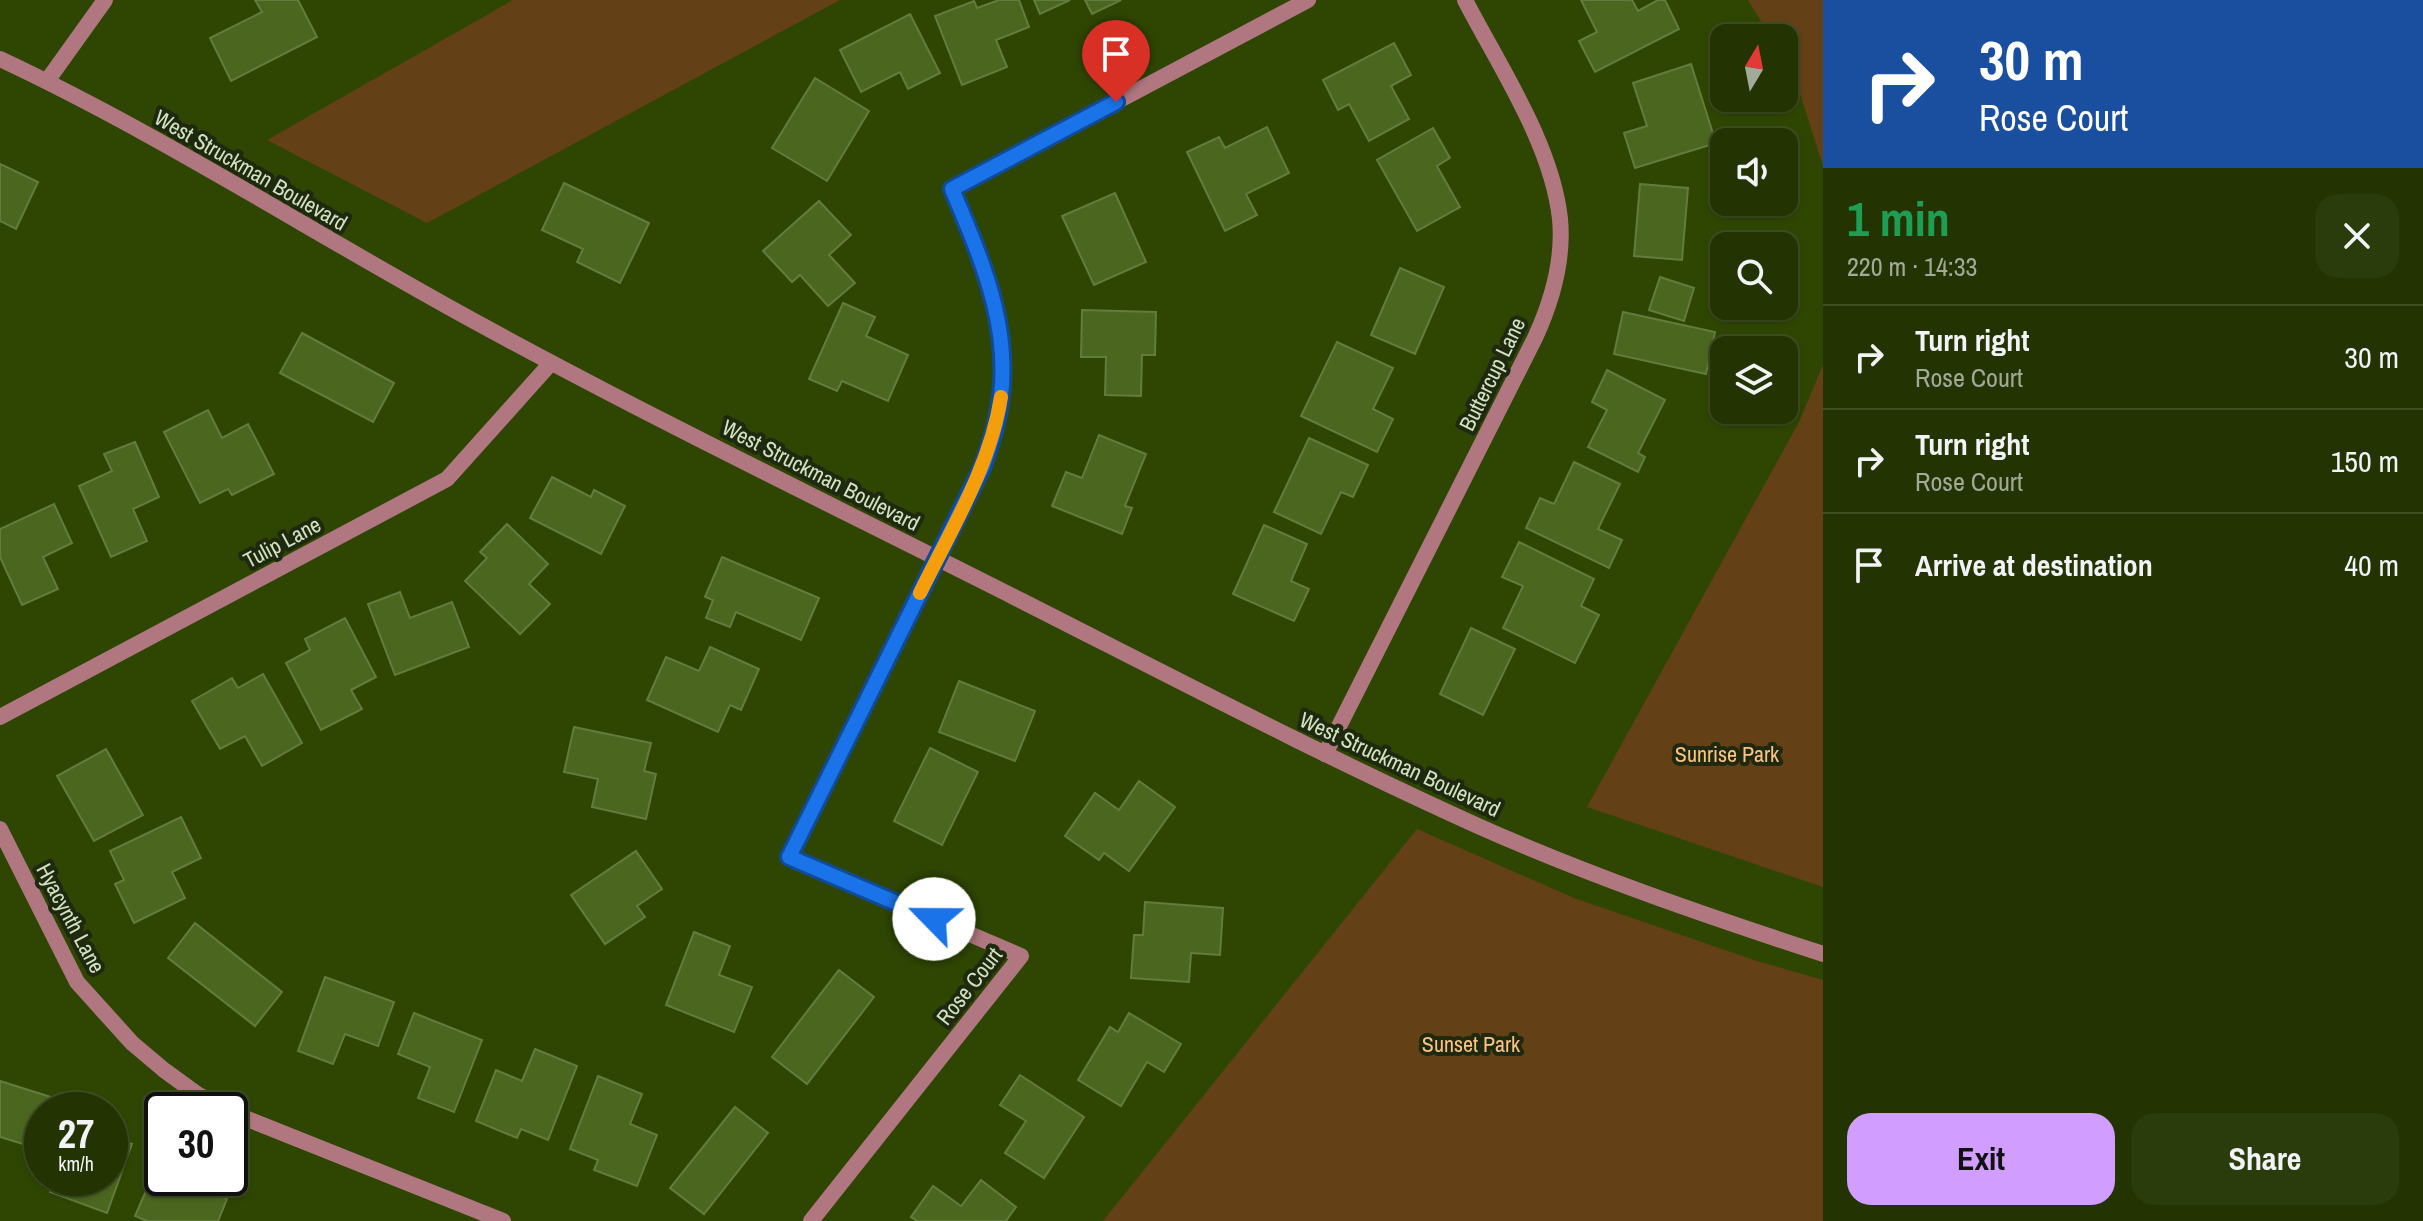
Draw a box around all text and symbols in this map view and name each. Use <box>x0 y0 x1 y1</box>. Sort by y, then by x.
pin <box>1082 20 1150 102</box>
text: 30 m <box>1979 22 2084 97</box>
north arrow <box>1710 24 1798 112</box>
map controls <box>1710 24 1798 424</box>
icon: arrive <box>1094 32 1138 76</box>
icon: right <box>1847 32 1951 136</box>
text: Rose Court <box>1979 94 2128 142</box>
street label: West Struckman Boulevard <box>149 102 353 238</box>
button: sound <box>1710 128 1798 216</box>
text: 1 min <box>1847 186 1950 251</box>
button: close <box>2315 194 2399 278</box>
button: search <box>1710 232 1798 320</box>
text: 220 m · 14:33 <box>1847 249 1977 284</box>
street label: Buttercup Lane <box>1452 312 1532 436</box>
text: Turn right <box>1915 320 2029 360</box>
icon: right <box>1847 335 1891 379</box>
button: layers <box>1710 336 1798 424</box>
text: 30 m <box>2344 337 2399 377</box>
text: Rose Court <box>1915 360 2023 395</box>
street label: West Struckman Boulevard <box>717 412 925 538</box>
text: Turn right <box>1915 424 2029 464</box>
icon: right <box>1847 439 1891 483</box>
text: 150 m <box>2331 441 2399 481</box>
text: Rose Court <box>1915 464 2023 499</box>
street label: Tulip Lane <box>238 509 326 575</box>
icon: arrive <box>1847 543 1891 587</box>
text: Arrive at destination <box>1915 545 2153 585</box>
text: 40 m <box>2344 545 2399 585</box>
street label: West Struckman Boulevard <box>1295 704 1505 824</box>
park label: Sunrise Park <box>1675 739 1780 769</box>
street label: Hyacynth Lane <box>30 858 112 978</box>
position arrow <box>892 877 976 961</box>
street label: Rose Court <box>929 941 1009 1031</box>
park label: Sunset Park <box>1422 1029 1521 1059</box>
speed limit sign: 30 <box>144 1092 248 1196</box>
text: 27 <box>58 1107 94 1160</box>
button: Exit <box>1847 1113 2115 1205</box>
button: Share <box>2131 1113 2399 1205</box>
text: km/h <box>58 1150 94 1177</box>

